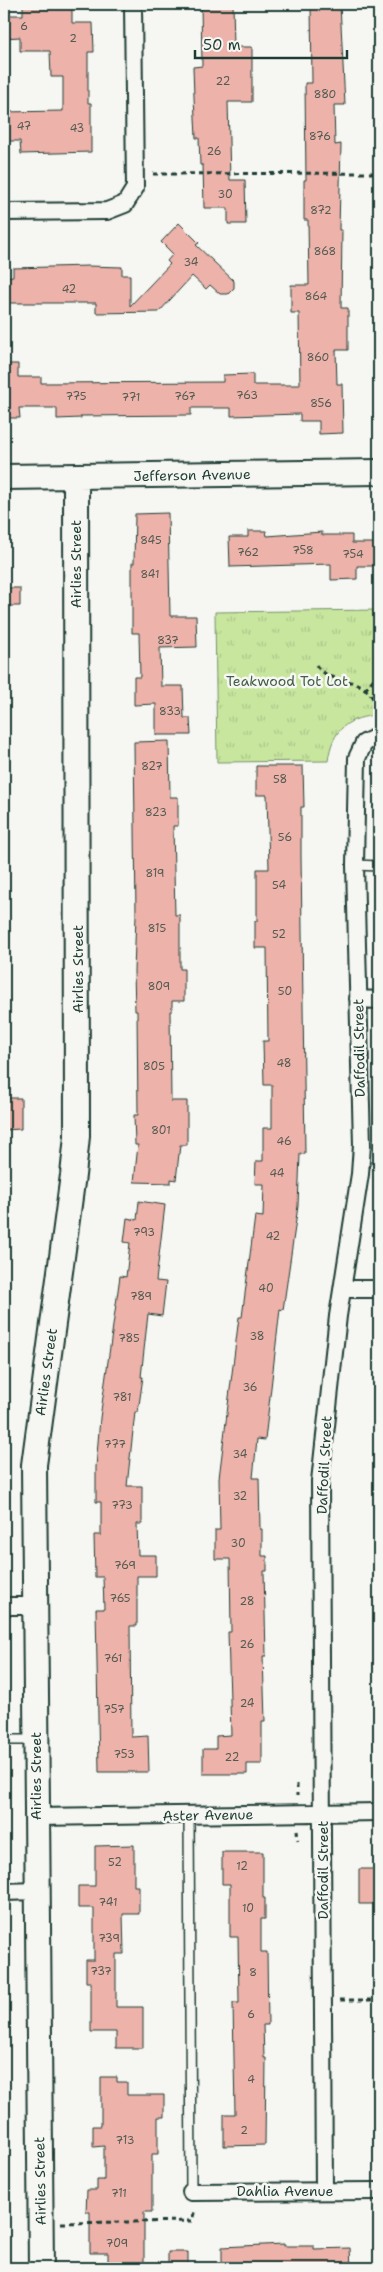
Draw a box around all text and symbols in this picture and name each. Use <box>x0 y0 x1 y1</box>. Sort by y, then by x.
house number: 6 <box>20 19 28 34</box>
scale bar <box>195 28 348 60</box>
house number: 2 <box>69 31 77 46</box>
text: 50 m <box>203 35 241 55</box>
house number: 22 <box>216 74 230 89</box>
house number: 880 <box>314 87 336 102</box>
house number: 47 <box>17 119 32 134</box>
house number: 43 <box>70 121 84 136</box>
house number: 876 <box>309 129 331 144</box>
house number: 26 <box>207 144 221 159</box>
house number: 30 <box>217 187 233 202</box>
house number: 872 <box>310 203 332 218</box>
house number: 868 <box>314 244 336 259</box>
house number: 34 <box>184 255 199 270</box>
house number: 42 <box>62 282 76 297</box>
house number: 864 <box>305 289 327 304</box>
house number: 860 <box>307 350 329 365</box>
house number: 763 <box>236 388 258 403</box>
house number: 775 <box>65 389 87 404</box>
house number: 767 <box>174 389 196 404</box>
house number: 771 <box>122 390 140 405</box>
house number: 856 <box>310 396 332 411</box>
street label: Jefferson Avenue <box>133 465 251 485</box>
street label: Airlies Street <box>67 520 85 608</box>
house number: 845 <box>140 533 162 548</box>
house number: 758 <box>292 543 314 558</box>
house number: 762 <box>237 545 259 560</box>
house number: 754 <box>342 547 364 562</box>
house number: 841 <box>141 567 160 582</box>
house number: 837 <box>157 633 179 648</box>
park label: Teakwood Tot Lot <box>226 672 348 690</box>
house number: 833 <box>159 704 181 719</box>
house number: 827 <box>141 759 163 774</box>
house number: 58 <box>273 772 287 787</box>
house number: 823 <box>145 805 167 820</box>
house number: 56 <box>278 830 292 845</box>
house number: 819 <box>145 866 165 881</box>
house number: 54 <box>272 878 286 893</box>
house number: 815 <box>148 921 166 936</box>
street label: Airlies Street <box>69 925 87 1013</box>
house number: 52 <box>272 927 286 942</box>
house number: 809 <box>148 979 170 994</box>
house number: 50 <box>278 984 292 999</box>
street label: Daffodil Street <box>349 998 369 1098</box>
house number: 48 <box>276 1056 292 1071</box>
house number: 805 <box>143 1059 165 1074</box>
house number: 801 <box>151 1123 171 1138</box>
house number: 46 <box>276 1134 292 1149</box>
house number: 44 <box>269 1166 285 1181</box>
house number: 793 <box>133 1225 155 1240</box>
house number: 42 <box>266 1229 280 1244</box>
house number: 40 <box>258 1281 274 1296</box>
house number: 789 <box>130 1289 152 1304</box>
street label: Airlies Street <box>31 1327 61 1417</box>
house number: 38 <box>249 1329 265 1344</box>
house number: 785 <box>118 1331 140 1346</box>
house number: 36 <box>242 1380 258 1395</box>
house number: 781 <box>112 1390 132 1405</box>
street label: Daffodil Street <box>312 1415 336 1515</box>
house number: 777 <box>104 1437 126 1452</box>
house number: 34 <box>233 1447 248 1462</box>
house number: 32 <box>233 1489 247 1504</box>
house number: 773 <box>111 1498 133 1513</box>
house number: 30 <box>230 1536 246 1551</box>
house number: 769 <box>114 1558 136 1573</box>
house number: 765 <box>109 1591 131 1606</box>
house number: 28 <box>239 1594 255 1609</box>
house number: 26 <box>240 1637 254 1652</box>
house number: 761 <box>104 1651 122 1666</box>
house number: 24 <box>240 1696 255 1711</box>
house number: 757 <box>103 1702 125 1717</box>
street label: Airlies Street <box>27 1732 45 1820</box>
house number: 753 <box>113 1747 135 1762</box>
house number: 22 <box>225 1750 239 1765</box>
street label: Aster Avenue <box>162 1805 254 1825</box>
street label: Daffodil Street <box>314 1821 332 1919</box>
house number: 52 <box>108 1855 122 1870</box>
house number: 12 <box>236 1859 248 1874</box>
house number: 741 <box>99 1895 117 1910</box>
house number: 10 <box>242 1901 254 1916</box>
house number: 739 <box>98 1931 120 1946</box>
house number: 737 <box>90 1964 112 1979</box>
house number: 8 <box>249 1965 257 1980</box>
house number: 6 <box>247 2007 255 2022</box>
house number: 4 <box>247 2072 255 2087</box>
house number: 2 <box>240 2123 248 2138</box>
house number: 713 <box>116 2133 134 2148</box>
street label: Airlies Street <box>30 2137 50 2225</box>
street label: Dahlia Avenue <box>237 2182 334 2200</box>
house number: 711 <box>111 2186 127 2201</box>
house number: 709 <box>106 2236 128 2251</box>

